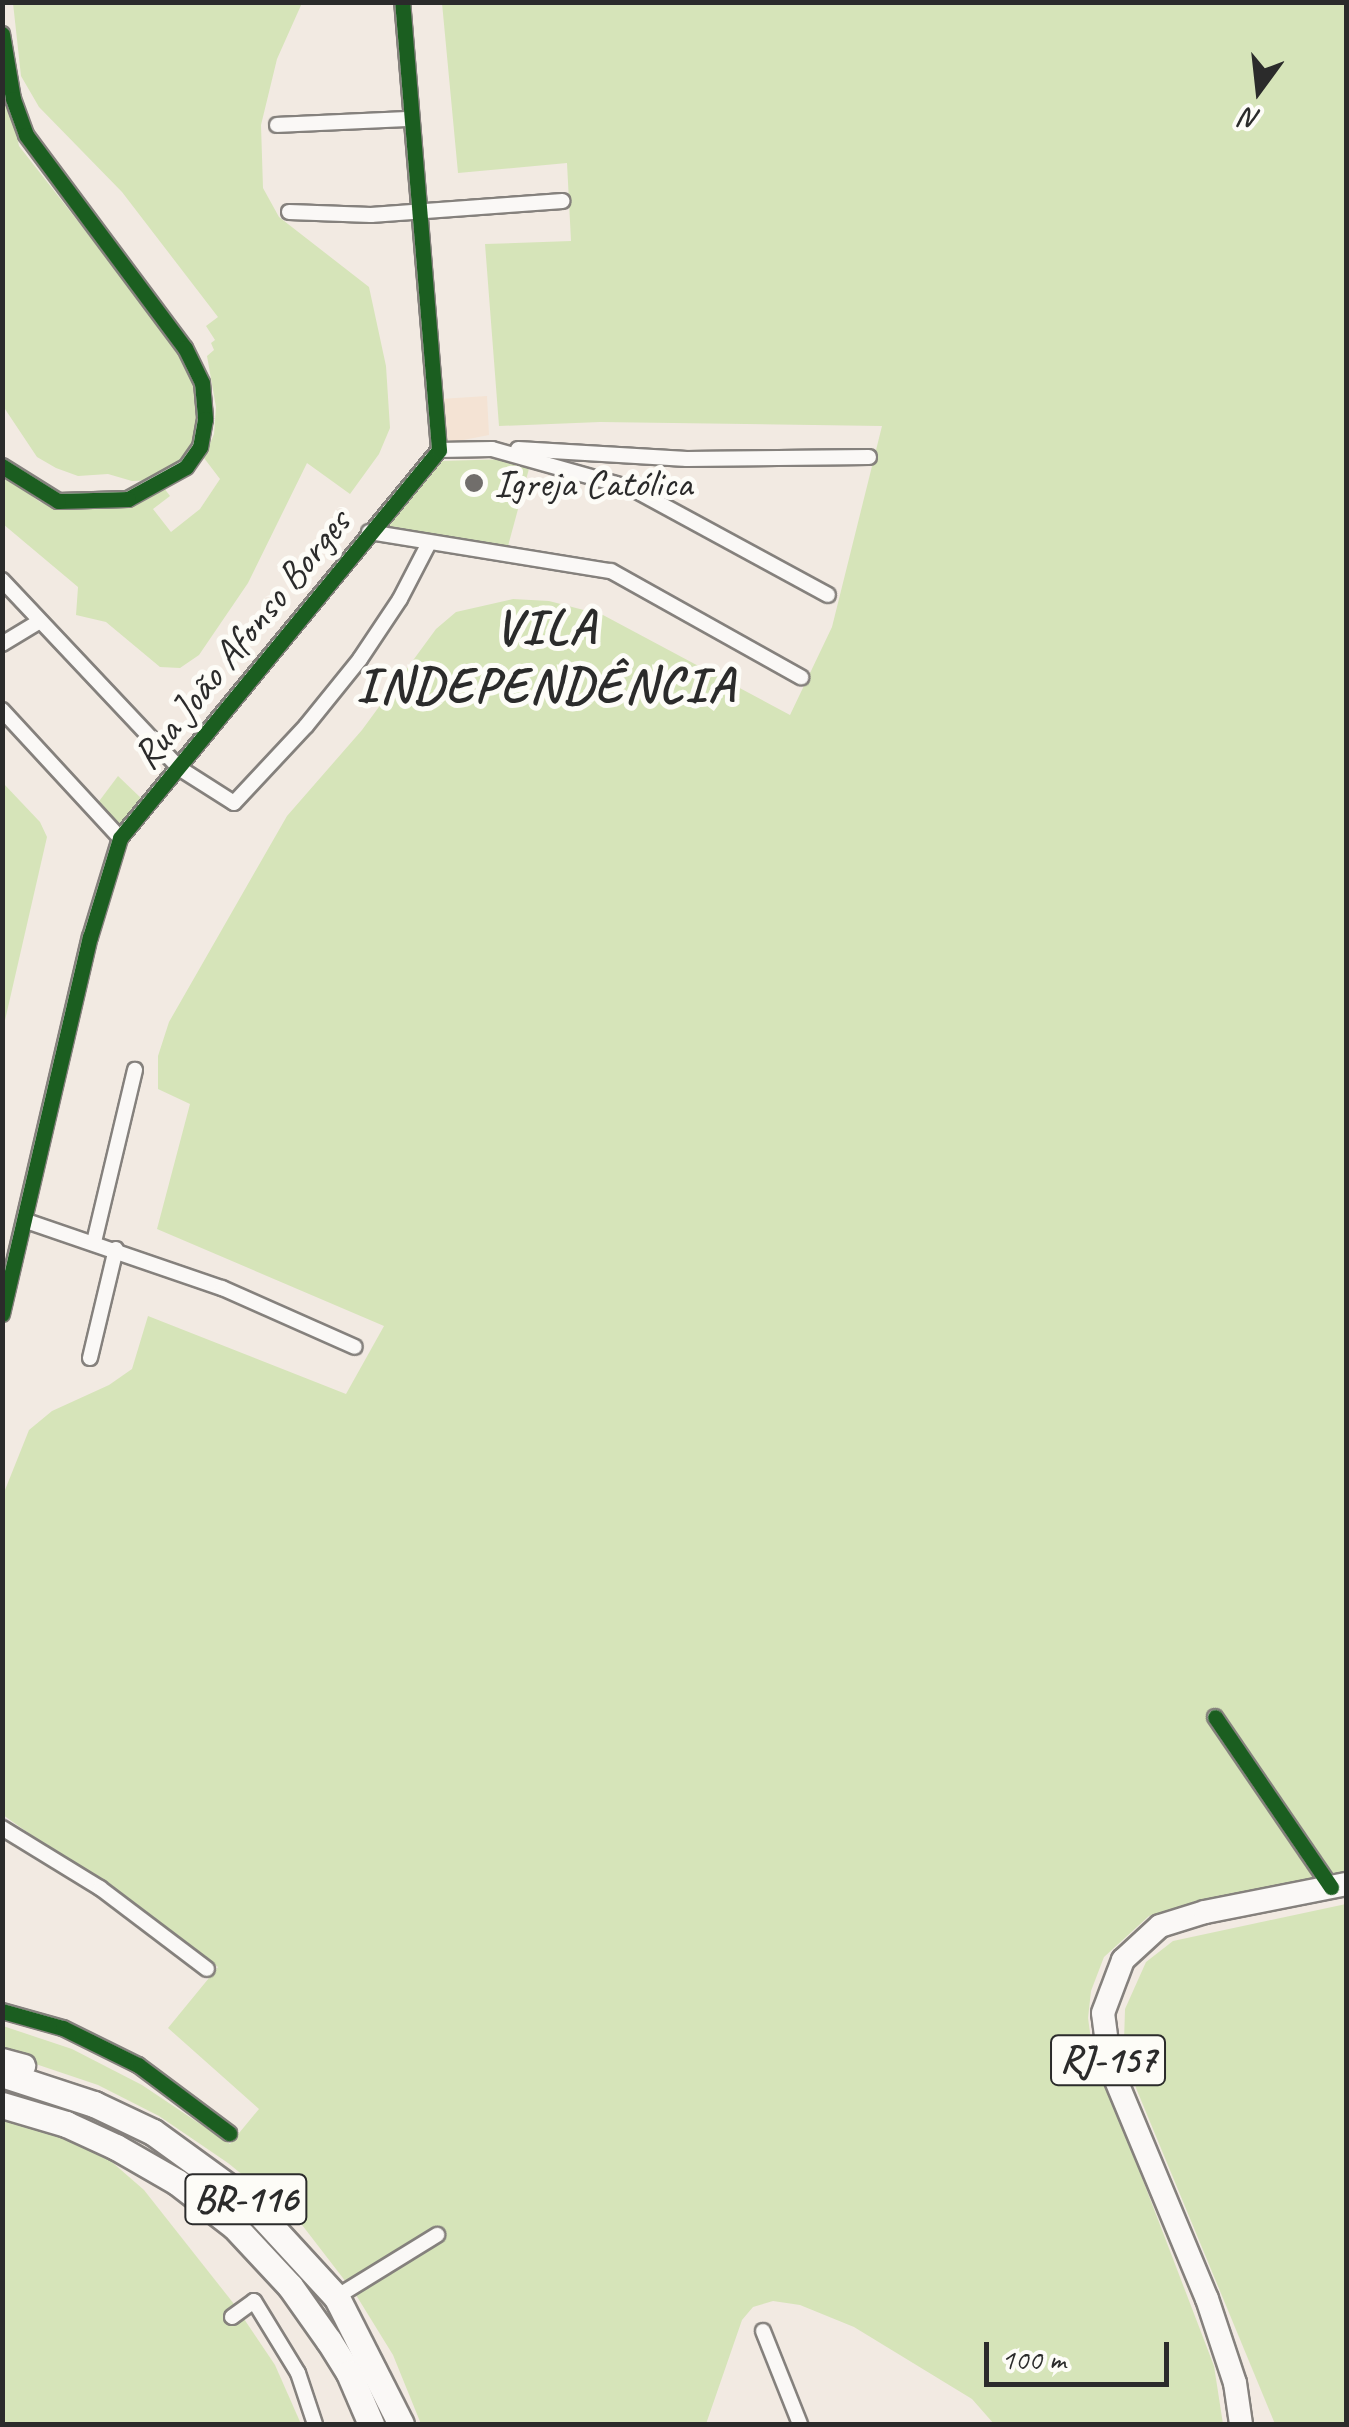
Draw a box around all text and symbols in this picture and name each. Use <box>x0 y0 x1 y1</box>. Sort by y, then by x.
north arrow <box>1209 40 1309 140</box>
text: N <box>1238 100 1264 139</box>
place label: Igreja Católica <box>494 459 693 507</box>
marker: Igreja Católica <box>463 472 485 494</box>
street label: Rua João Afonso Borges <box>122 500 360 778</box>
district label: VILA INDEPENDÊNCIA <box>356 596 736 714</box>
road number: RJ-157 <box>1048 2027 1168 2093</box>
road number: BR-116 <box>184 2166 308 2232</box>
scale bar <box>989 2322 1174 2384</box>
text: 100 m <box>1001 2340 1066 2378</box>

